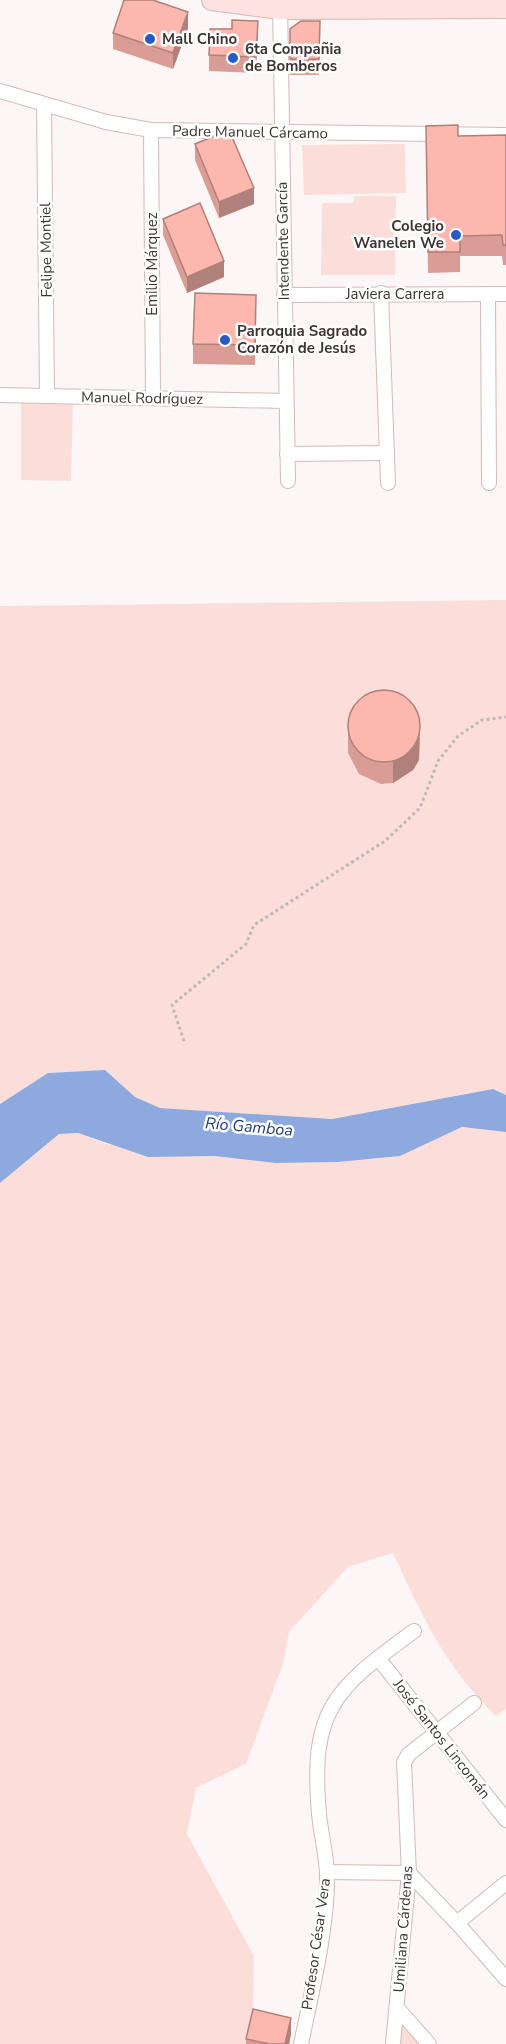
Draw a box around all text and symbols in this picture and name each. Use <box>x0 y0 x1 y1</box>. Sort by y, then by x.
place label: Mall Chino <box>162 29 237 49</box>
marker: Mall Chino <box>143 32 157 46</box>
place label: 6ta Compañia de Bomberos <box>245 39 341 76</box>
marker: 6ta Compañia de Bomberos <box>226 51 240 65</box>
street label: Padre Manuel Cárcamo <box>172 121 328 143</box>
street label: Intendente García <box>272 181 294 301</box>
street label: Felipe Montiel <box>35 202 57 298</box>
street label: Emilio Márquez <box>142 212 162 316</box>
place label: Colegio Wanelen We <box>354 216 444 253</box>
marker: Colegio Wanelen We <box>449 228 463 242</box>
street label: Javiera Carrera <box>345 284 444 304</box>
place label: Parroquia Sagrado Corazón de Jesús <box>237 321 367 358</box>
marker: Parroquia Sagrado Corazón de Jesús <box>218 333 232 347</box>
street label: Manuel Rodríguez <box>81 387 203 409</box>
water label: Río Gamboa <box>204 1112 294 1142</box>
street label: José Santos Lincomán <box>388 1674 495 1803</box>
street label: Umiliana Cárdenas <box>389 1865 417 1993</box>
street label: Profesor César Vera <box>297 1877 335 2011</box>

